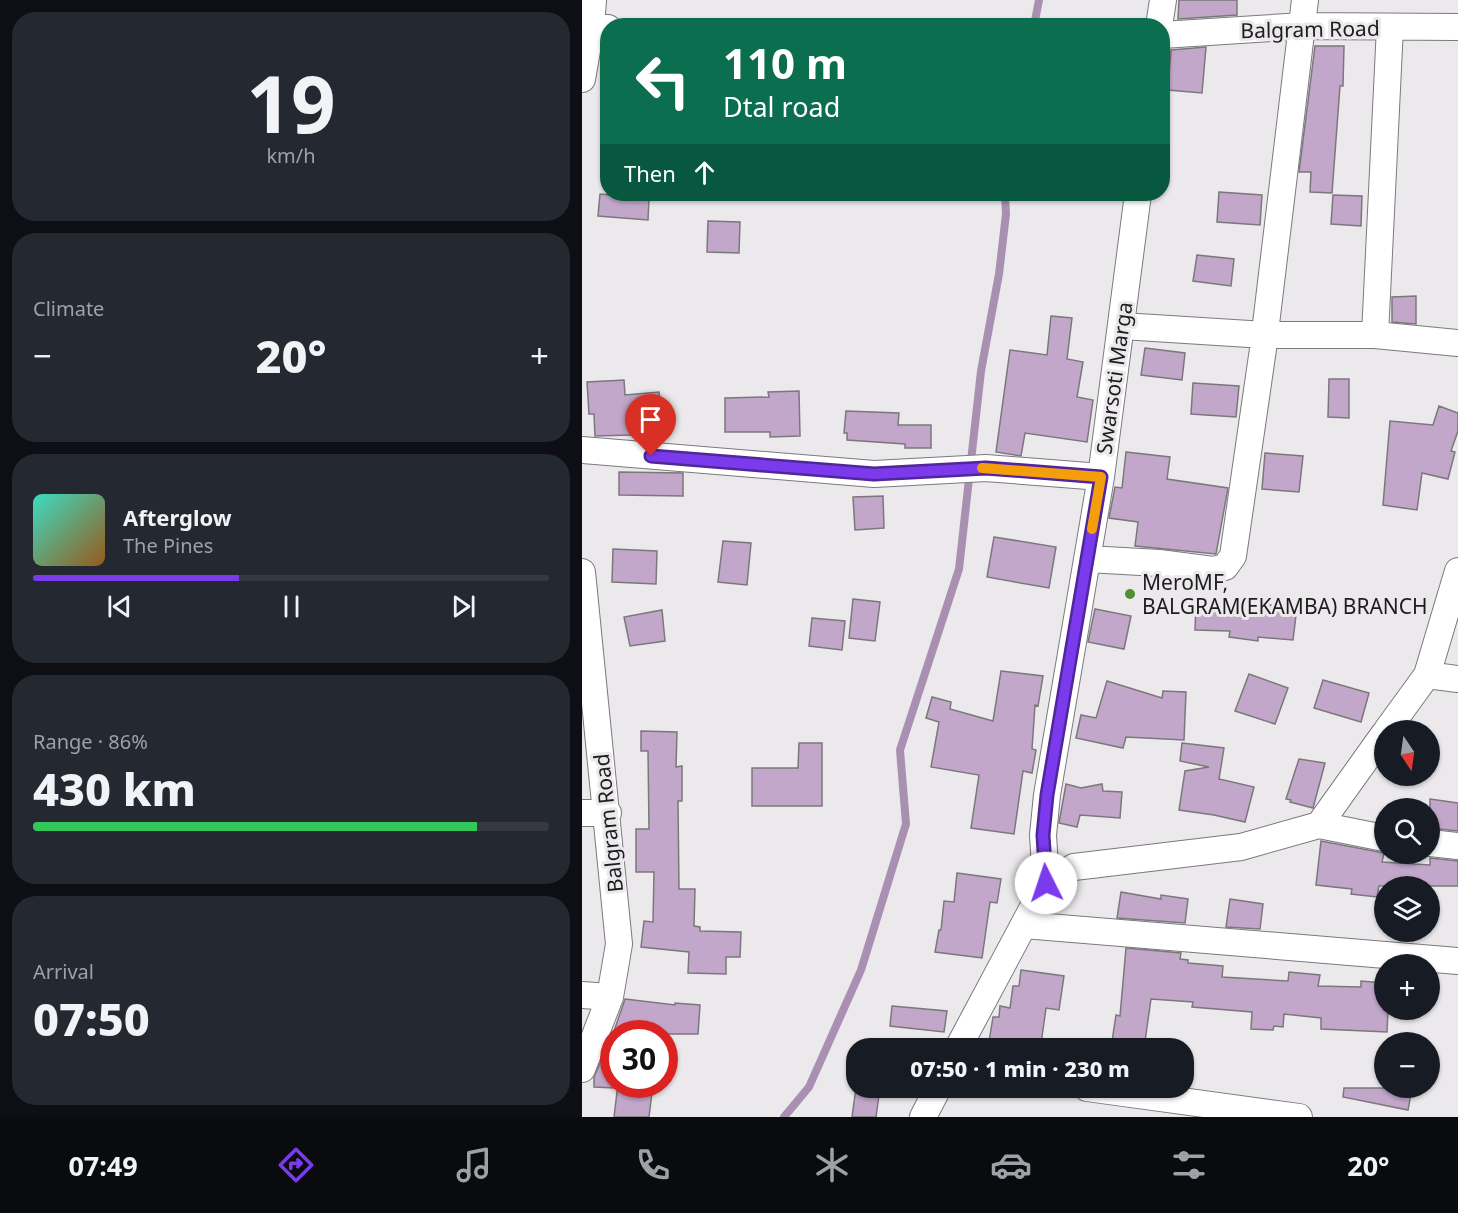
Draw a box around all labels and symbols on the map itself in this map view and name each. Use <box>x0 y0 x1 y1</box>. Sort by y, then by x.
street label: Balgram Road <box>1240 14 1380 44</box>
street label: Swarsoti Marga <box>1089 300 1139 456</box>
pin <box>625 394 676 456</box>
place label: MeroMF, BALGRAM(EKAMBA) BRANCH <box>1142 568 1428 620</box>
marker: MeroMF, BALGRAM(EKAMBA) BRANCH <box>1123 587 1137 601</box>
north arrow <box>1374 720 1440 786</box>
street label: Balgram Road <box>587 752 629 894</box>
position arrow <box>1014 851 1078 915</box>
speed limit sign: 30 <box>600 1020 678 1098</box>

